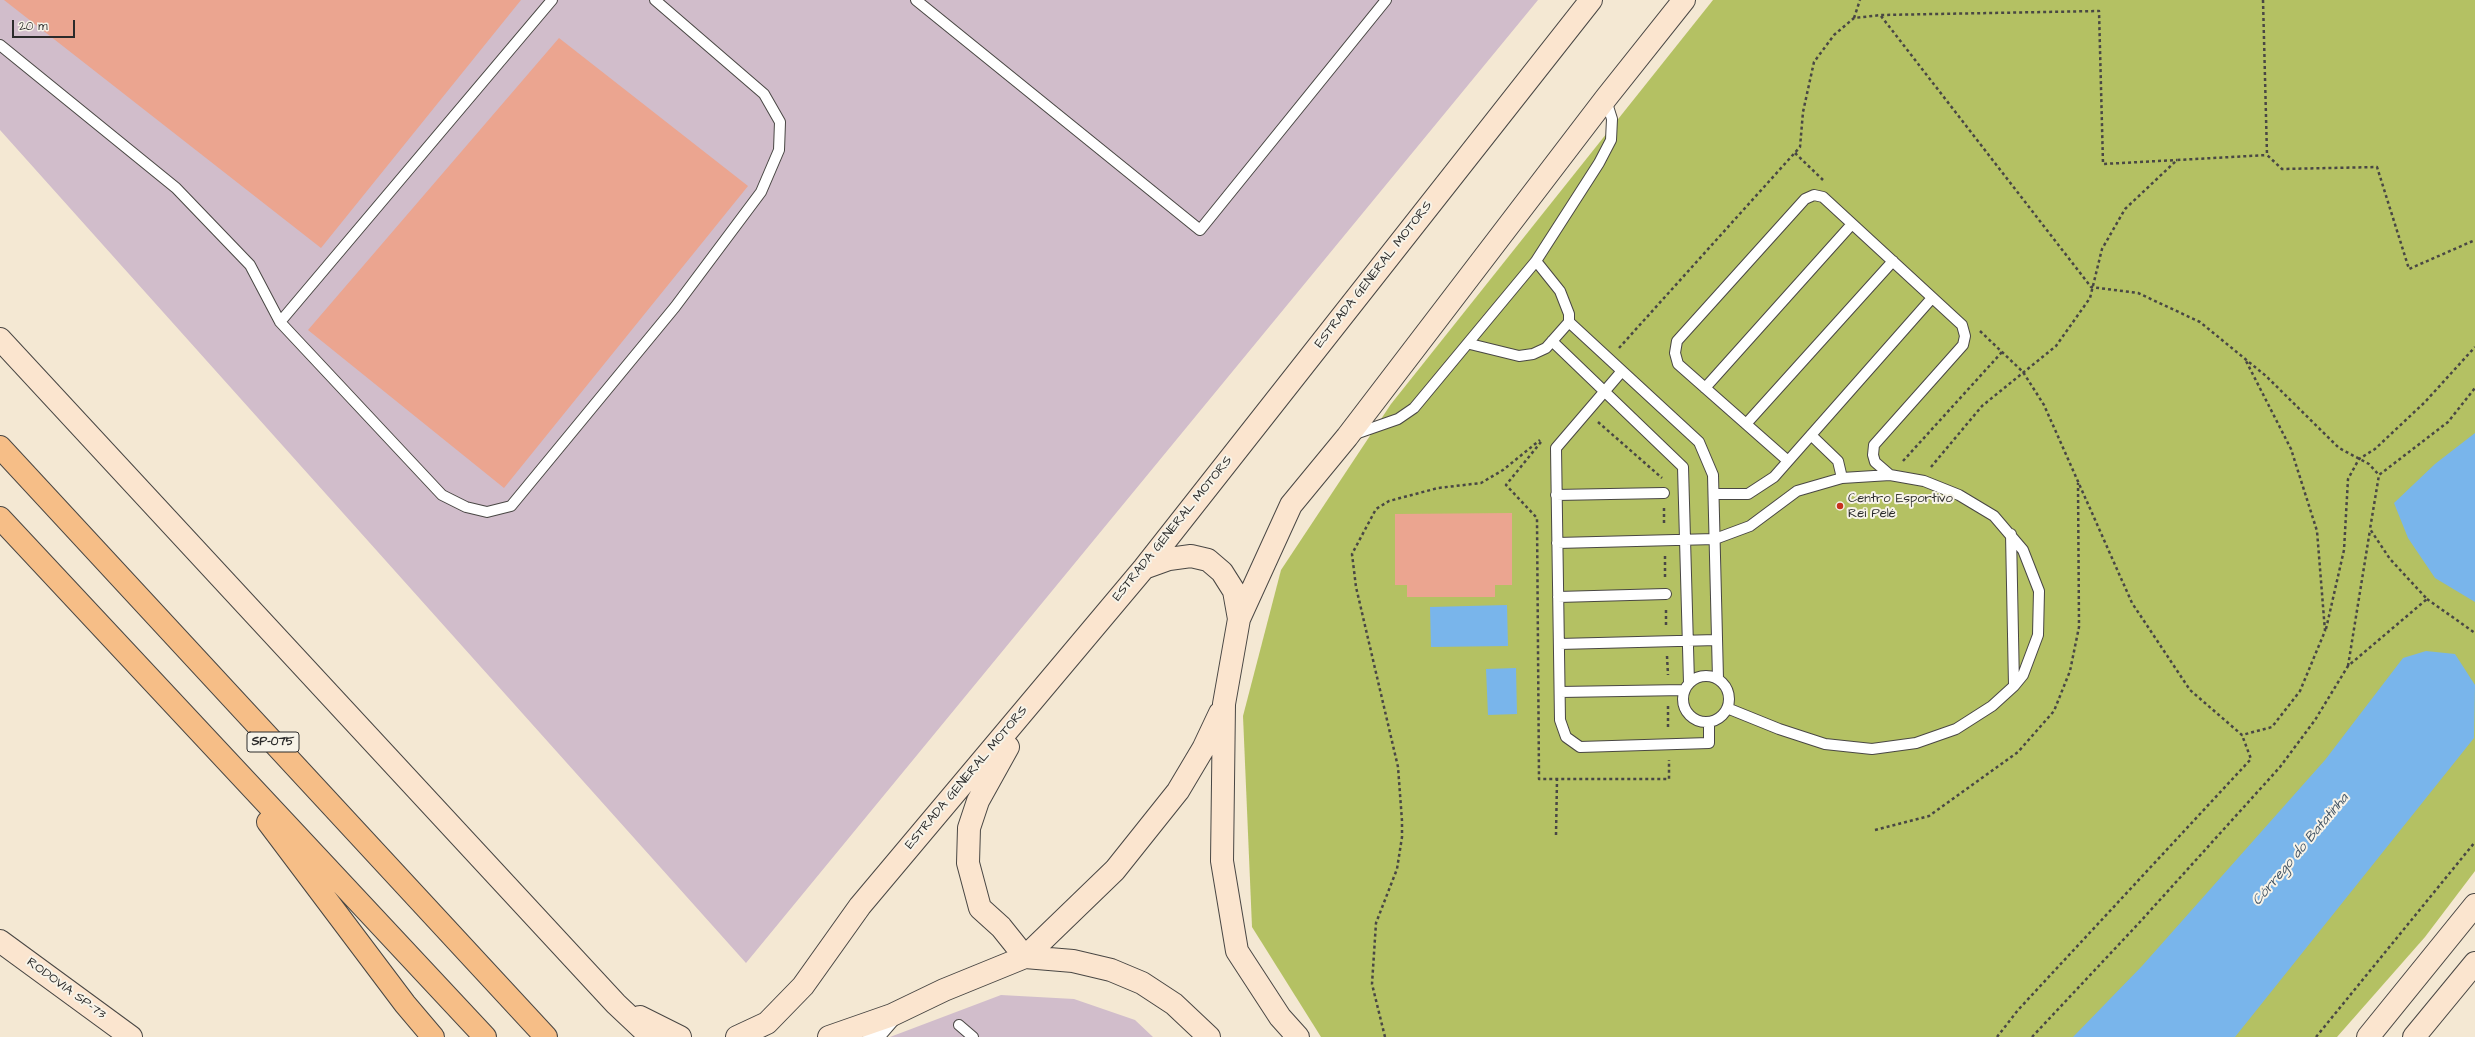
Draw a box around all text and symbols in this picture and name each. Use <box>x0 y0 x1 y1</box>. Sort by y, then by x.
scale bar <box>14 12 77 38</box>
text: 20 m <box>19 18 48 35</box>
street label: ESTRADA GENERAL MOTORS <box>1312 199 1436 351</box>
street label: ESTRADA GENERAL MOTORS <box>1110 453 1236 605</box>
place label: Centro Esportivo Rei Pelé <box>1848 491 1953 522</box>
marker: Centro Esportivo Rei Pelé <box>1835 501 1845 511</box>
street label: ESTRADA GENERAL MOTORS <box>903 703 1031 853</box>
road number: SP-075 <box>247 732 299 752</box>
water label: Córrego do Batatinha <box>2249 791 2353 909</box>
street label: RODOVIA SP-73 <box>23 955 109 1023</box>

